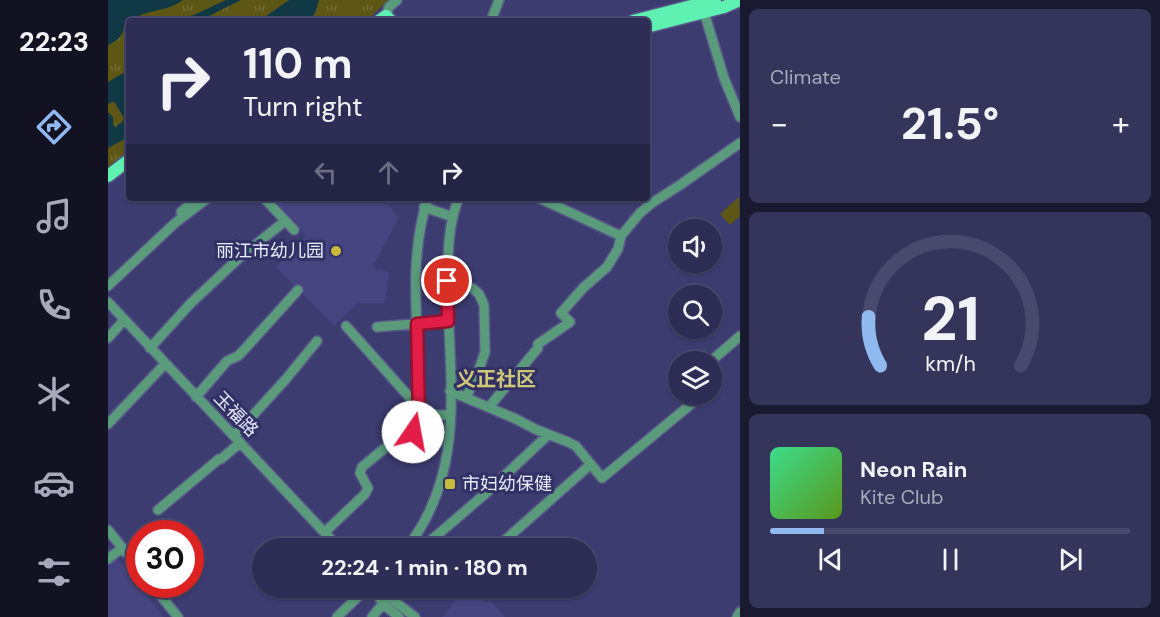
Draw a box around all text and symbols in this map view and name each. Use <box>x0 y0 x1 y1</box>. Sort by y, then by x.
text: 22:23 <box>19 24 89 59</box>
text: 110 m <box>243 36 353 91</box>
icon: right <box>144 42 222 120</box>
text: Climate <box>770 64 841 90</box>
text: Turn right <box>243 89 363 124</box>
text: 21.5° <box>901 94 999 153</box>
text: − <box>770 102 788 145</box>
text: + <box>1112 102 1130 145</box>
icon: directions <box>33 106 75 148</box>
icon: left <box>309 156 342 189</box>
icon: ahead <box>372 156 405 189</box>
icon: right <box>435 156 468 189</box>
icon: music <box>33 195 75 237</box>
map controls <box>668 219 722 405</box>
button: sound <box>668 219 722 273</box>
place label: 丽江市幼儿园 <box>216 239 324 263</box>
marker: 丽江市幼儿园 <box>329 244 343 258</box>
pin <box>421 255 472 306</box>
icon: arrive <box>430 264 463 297</box>
text: 21 <box>921 278 979 359</box>
icon: phone <box>33 284 75 326</box>
button: search <box>668 285 722 339</box>
text: km/h <box>925 350 975 378</box>
button: layers <box>668 351 722 405</box>
district label: 义正社区 <box>456 366 536 392</box>
icon: climate <box>33 373 75 415</box>
street label: 玉福路 <box>209 386 263 442</box>
position arrow <box>381 400 445 464</box>
text: Neon Rain <box>860 455 967 484</box>
icon: car <box>33 462 75 504</box>
place label: 市妇幼保健 <box>462 472 552 496</box>
marker: 市妇幼保健 <box>443 477 457 491</box>
text: Kite Club <box>860 484 944 510</box>
speed limit sign: 30 <box>126 520 204 598</box>
icon: previous <box>814 543 847 576</box>
icon: pause <box>934 543 967 576</box>
icon: next <box>1054 543 1087 576</box>
icon: filters <box>33 551 75 593</box>
text: 22:24 · 1 min · 180 m <box>321 553 528 582</box>

